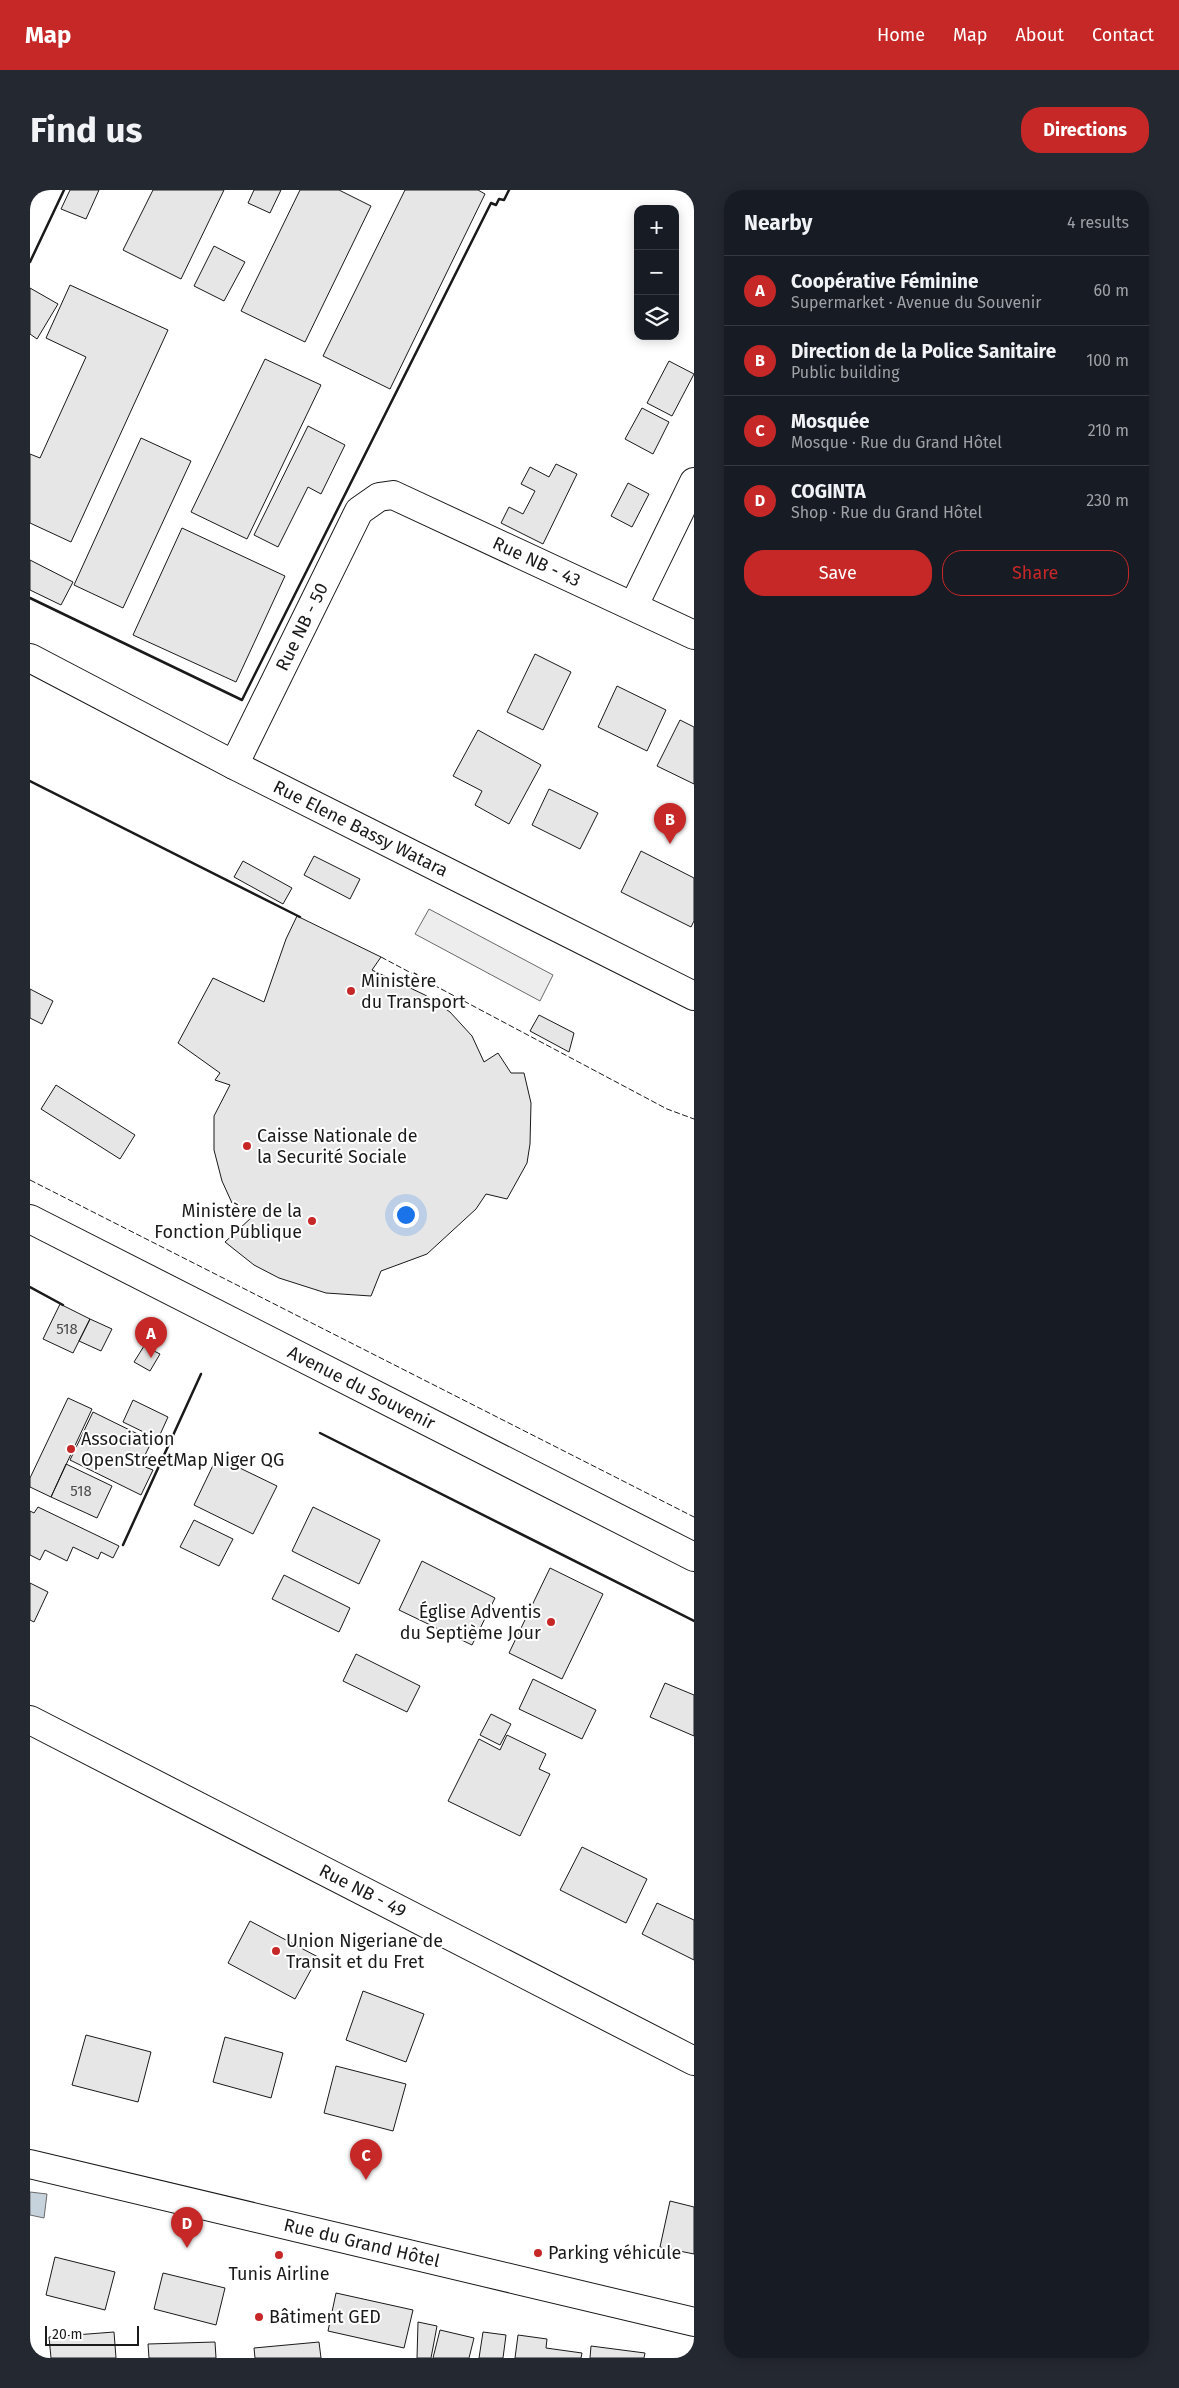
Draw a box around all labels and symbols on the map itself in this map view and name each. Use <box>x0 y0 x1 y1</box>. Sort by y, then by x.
street label: Rue NB - 43 <box>489 532 584 592</box>
street label: Rue NB - 50 <box>271 579 333 674</box>
street label: Rue Elene Bassy Watara <box>270 776 452 882</box>
pin: B <box>654 803 686 844</box>
place label: Ministère du Transport <box>361 970 466 1013</box>
marker: Ministère du Transport <box>345 985 357 997</box>
place label: Caisse Nationale de la Securité Sociale <box>257 1125 418 1168</box>
marker: Caisse Nationale de la Securité Sociale <box>241 1140 253 1152</box>
place label: Ministère de la Fonction Publique <box>154 1200 302 1243</box>
your location <box>393 1202 419 1228</box>
marker: Ministère de la Fonction Publique <box>306 1215 318 1227</box>
pin: A <box>135 1317 167 1358</box>
house number: 518 <box>56 1320 78 1338</box>
street label: Avenue du Souvenir <box>284 1341 439 1434</box>
place label: Association OpenStreetMap Niger QG <box>81 1428 284 1471</box>
marker: Association OpenStreetMap Niger QG <box>65 1443 77 1455</box>
house number: 518 <box>70 1482 92 1500</box>
place label: Église Adventis du Septième Jour <box>400 1600 541 1644</box>
marker: Église Adventis du Septième Jour <box>545 1616 557 1628</box>
street label: Rue NB - 49 <box>316 1859 410 1922</box>
place label: Union Nigeriane de Transit et du Fret <box>286 1930 443 1973</box>
marker: Union Nigeriane de Transit et du Fret <box>270 1945 282 1957</box>
pin: C <box>350 2139 382 2180</box>
pin: D <box>171 2207 203 2248</box>
street label: Rue du Grand Hôtel <box>282 2214 442 2272</box>
place label: Parking véhicule <box>548 2242 681 2264</box>
marker: Parking véhicule <box>532 2247 544 2259</box>
marker: Tunis Airline <box>273 2249 285 2261</box>
place label: Tunis Airline <box>229 2263 329 2285</box>
place label: Bâtiment GED <box>269 2306 381 2328</box>
marker: Bâtiment GED <box>253 2311 265 2323</box>
scale bar <box>45 2323 139 2346</box>

